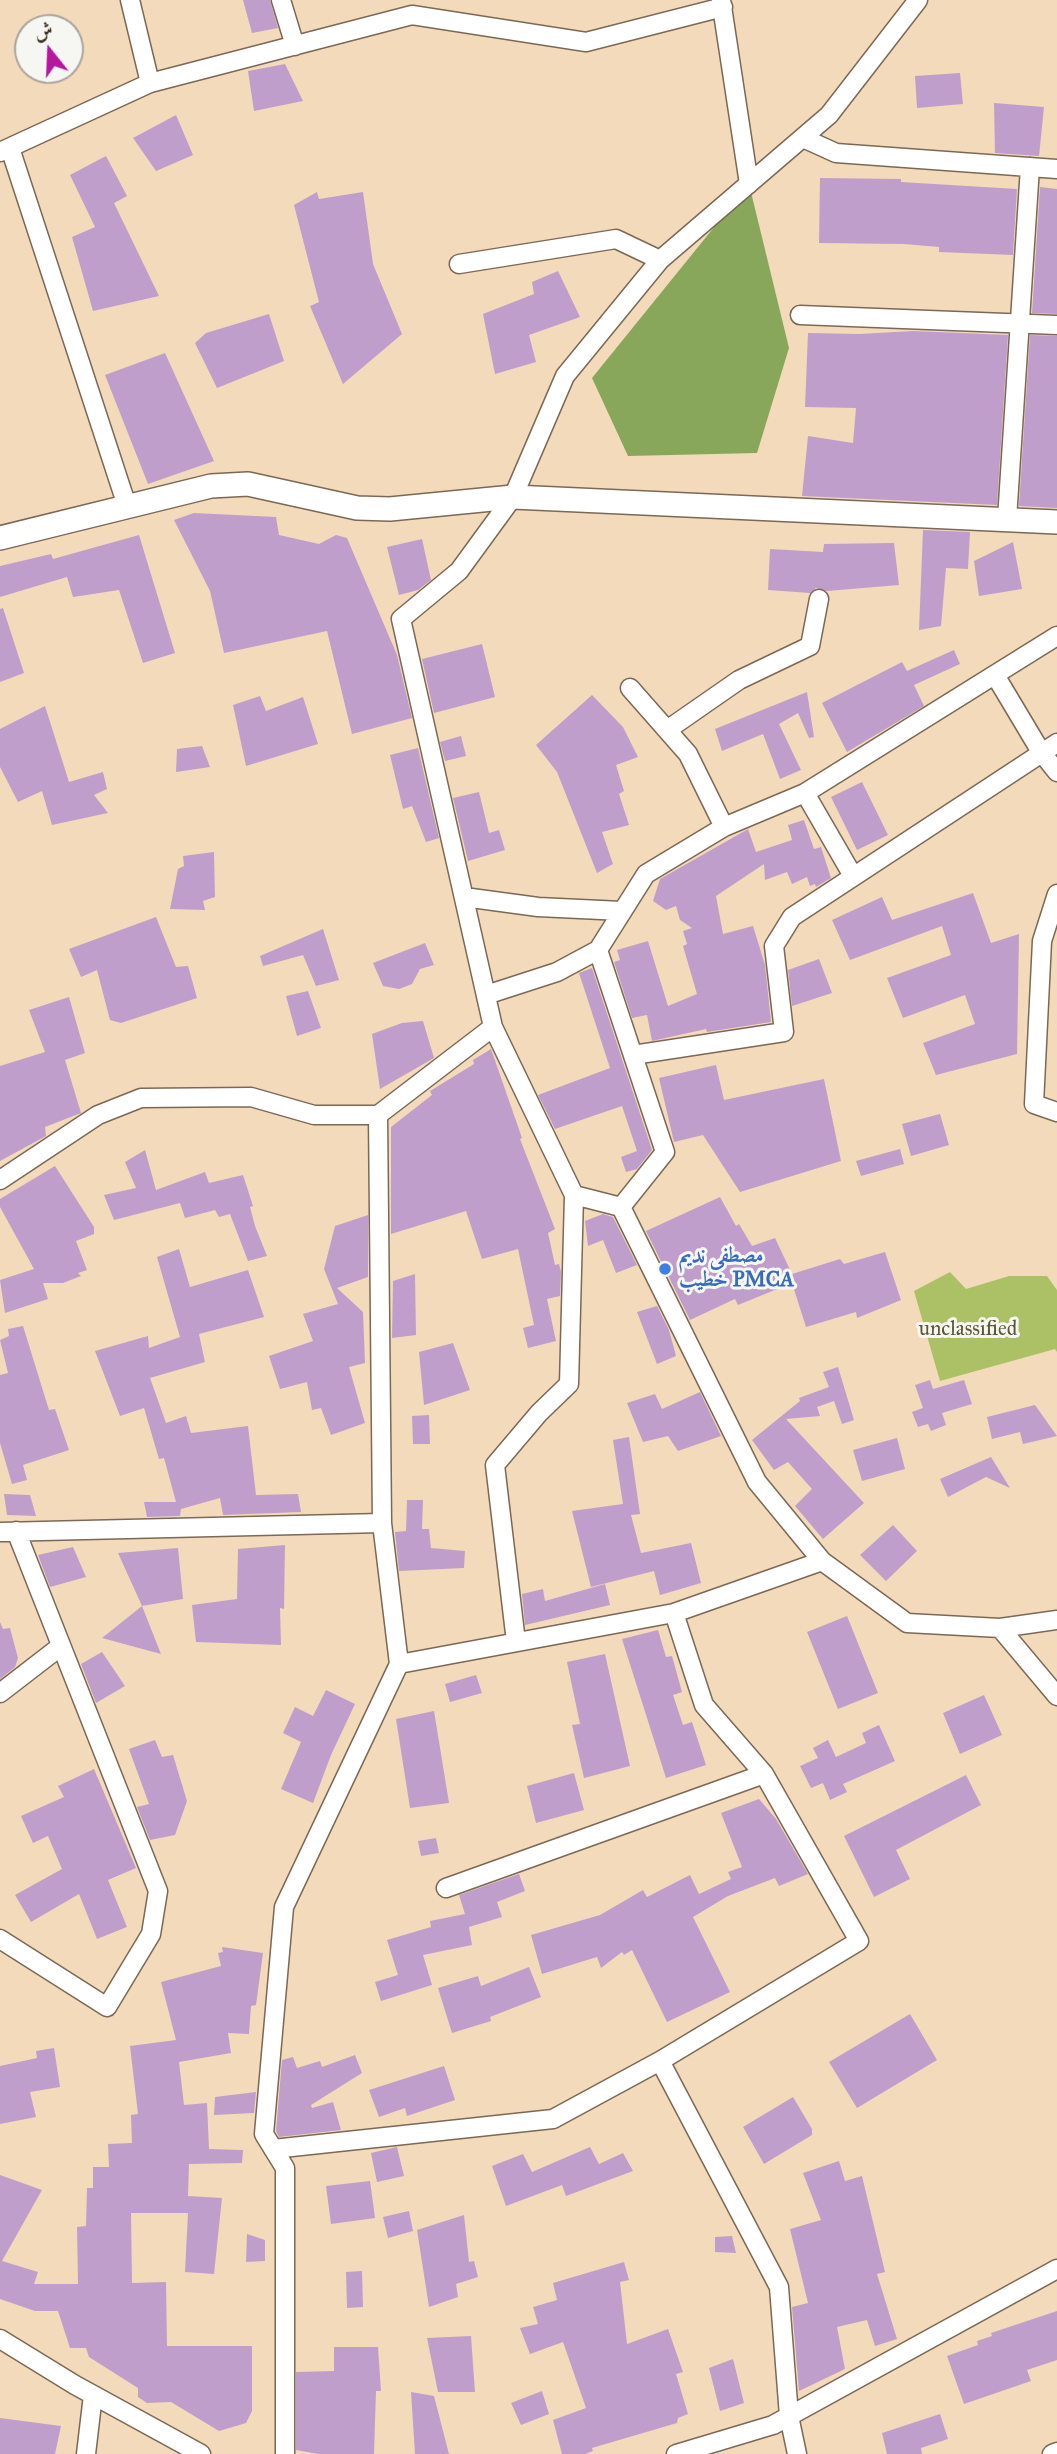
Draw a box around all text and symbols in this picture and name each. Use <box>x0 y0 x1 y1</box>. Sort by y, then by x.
north arrow <box>14 14 84 84</box>
text: ش <box>30 17 55 44</box>
place label: مصطفى نديم خطيب PMCA <box>679 1244 794 1294</box>
marker: مصطفى نديم خطيب PMCA <box>657 1261 673 1277</box>
park label: unclassified <box>919 1317 1017 1343</box>

